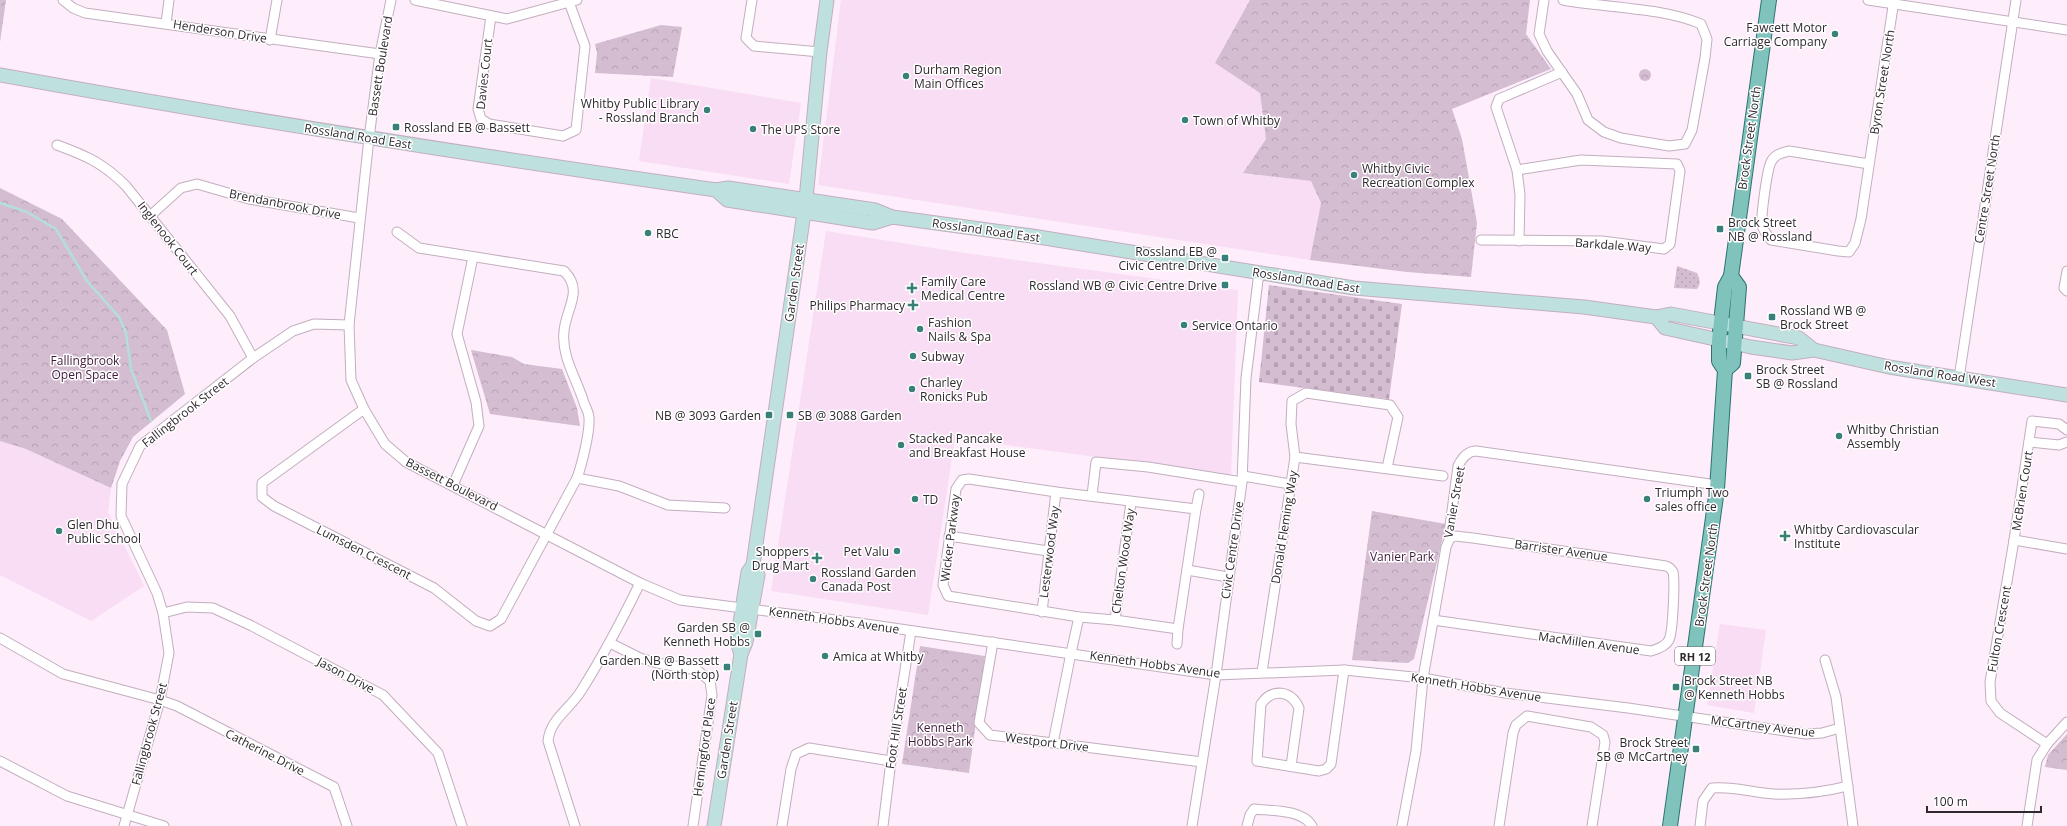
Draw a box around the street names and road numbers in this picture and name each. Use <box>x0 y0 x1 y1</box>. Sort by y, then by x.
street label: Henderson Drive <box>172 15 268 47</box>
street label: Bassett Boulevard <box>364 15 396 117</box>
street label: Byron Street North <box>1865 28 1899 136</box>
street label: Davies Court <box>472 38 496 110</box>
street label: Brock Street North <box>1733 85 1765 191</box>
street label: Rossland Road East <box>303 119 413 153</box>
street label: Centre Street North <box>1970 133 2004 245</box>
street label: Brendanbrook Drive <box>228 185 343 223</box>
street label: Inglenook Court <box>134 197 202 279</box>
street label: Rossland Road East <box>931 214 1041 246</box>
street label: Barkdale Way <box>1574 234 1653 256</box>
street label: Garden Street <box>780 243 808 323</box>
street label: Rossland Road East <box>1251 263 1361 297</box>
street label: Rossland Road West <box>1883 357 1997 391</box>
street label: Fallingbrook Street <box>138 373 232 451</box>
street label: McBrien Court <box>2007 450 2037 532</box>
street label: Bassett Boulevard <box>403 453 501 515</box>
street label: Vanier Street <box>1439 465 1469 539</box>
street label: Donald Fleming Way <box>1267 468 1301 585</box>
street label: Wicker Parkway <box>936 492 964 583</box>
street label: Civic Centre Drive <box>1217 500 1247 600</box>
street label: Lesterwood Way <box>1035 504 1063 599</box>
street label: Chelton Wood Way <box>1107 506 1139 615</box>
street label: Lumsden Crescent <box>314 521 414 583</box>
street label: Brock Street North <box>1690 522 1722 628</box>
street label: Barrister Avenue <box>1513 535 1609 565</box>
street label: Fulton Crescent <box>1983 584 2015 674</box>
street label: Kenneth Hobbs Avenue <box>768 602 901 638</box>
street label: MacMillen Avenue <box>1537 627 1641 659</box>
street label: Kenneth Hobbs Avenue <box>1089 646 1222 682</box>
road number: RH 12 <box>1675 647 1715 665</box>
street label: Jason Drive <box>313 652 378 697</box>
street label: Kenneth Hobbs Avenue <box>1410 668 1543 706</box>
street label: Fallingbrook Street <box>127 681 171 787</box>
street label: Foot Hill Street <box>881 686 911 770</box>
street label: Hemingford Place <box>689 696 719 798</box>
street label: Garden Street <box>712 700 742 780</box>
street label: McCartney Avenue <box>1710 711 1816 741</box>
street label: Catherine Drive <box>222 725 308 779</box>
street label: Westport Drive <box>1004 728 1090 756</box>

